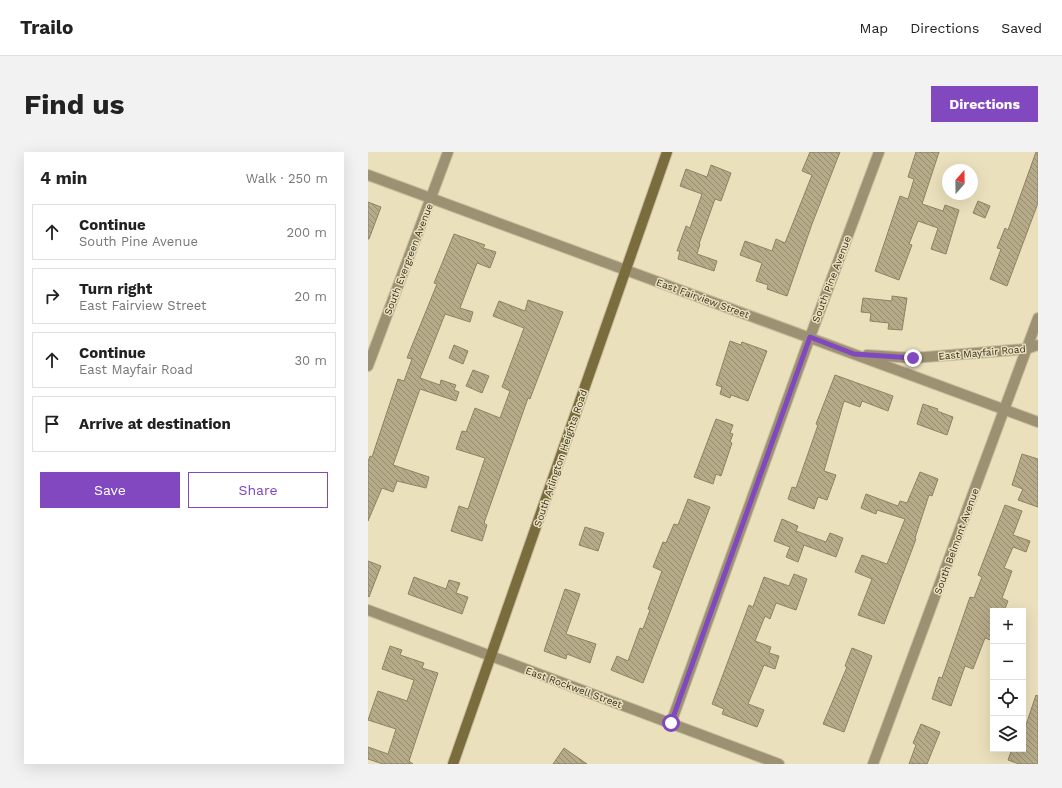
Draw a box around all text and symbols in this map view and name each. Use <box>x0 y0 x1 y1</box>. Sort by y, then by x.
text: Trailo <box>20 16 73 39</box>
text: Map <box>860 20 888 36</box>
text: Directions <box>910 20 979 36</box>
text: Saved <box>1001 20 1042 36</box>
button: Directions <box>931 86 1038 122</box>
text: Find us <box>24 88 124 121</box>
north arrow <box>942 164 978 200</box>
text: 4 min <box>40 168 87 188</box>
text: Walk · 250 m <box>246 171 328 186</box>
street label: South Evergreen Avenue <box>382 202 435 317</box>
text: Continue <box>79 216 146 234</box>
icon: ahead <box>41 221 63 243</box>
text: 200 m <box>286 225 327 240</box>
text: South Pine Avenue <box>79 234 198 249</box>
street label: South Pine Avenue <box>810 234 853 324</box>
street label: East Fairview Street <box>655 277 752 321</box>
text: Turn right <box>79 280 152 298</box>
icon: right <box>41 285 63 307</box>
text: 20 m <box>295 289 327 304</box>
text: East Fairview Street <box>79 298 206 313</box>
street label: East Mayfair Road <box>938 343 1026 362</box>
text: Continue <box>79 344 146 362</box>
icon: ahead <box>41 349 63 371</box>
route end <box>904 349 922 367</box>
text: 30 m <box>295 353 327 368</box>
text: East Mayfair Road <box>79 362 193 377</box>
street label: South Arlington Heights Road <box>532 388 589 528</box>
icon: arrive <box>41 413 63 435</box>
text: Arrive at destination <box>79 415 231 433</box>
button: Save <box>40 472 180 508</box>
button: Share <box>188 472 328 508</box>
street label: South Belmont Avenue <box>932 486 981 596</box>
map controls <box>990 608 1026 752</box>
button: + <box>990 608 1026 644</box>
button: − <box>990 644 1026 680</box>
street label: East Rockwell Street <box>524 665 624 710</box>
button: locate <box>990 680 1026 716</box>
route start <box>662 714 680 732</box>
button: layers <box>990 716 1026 752</box>

